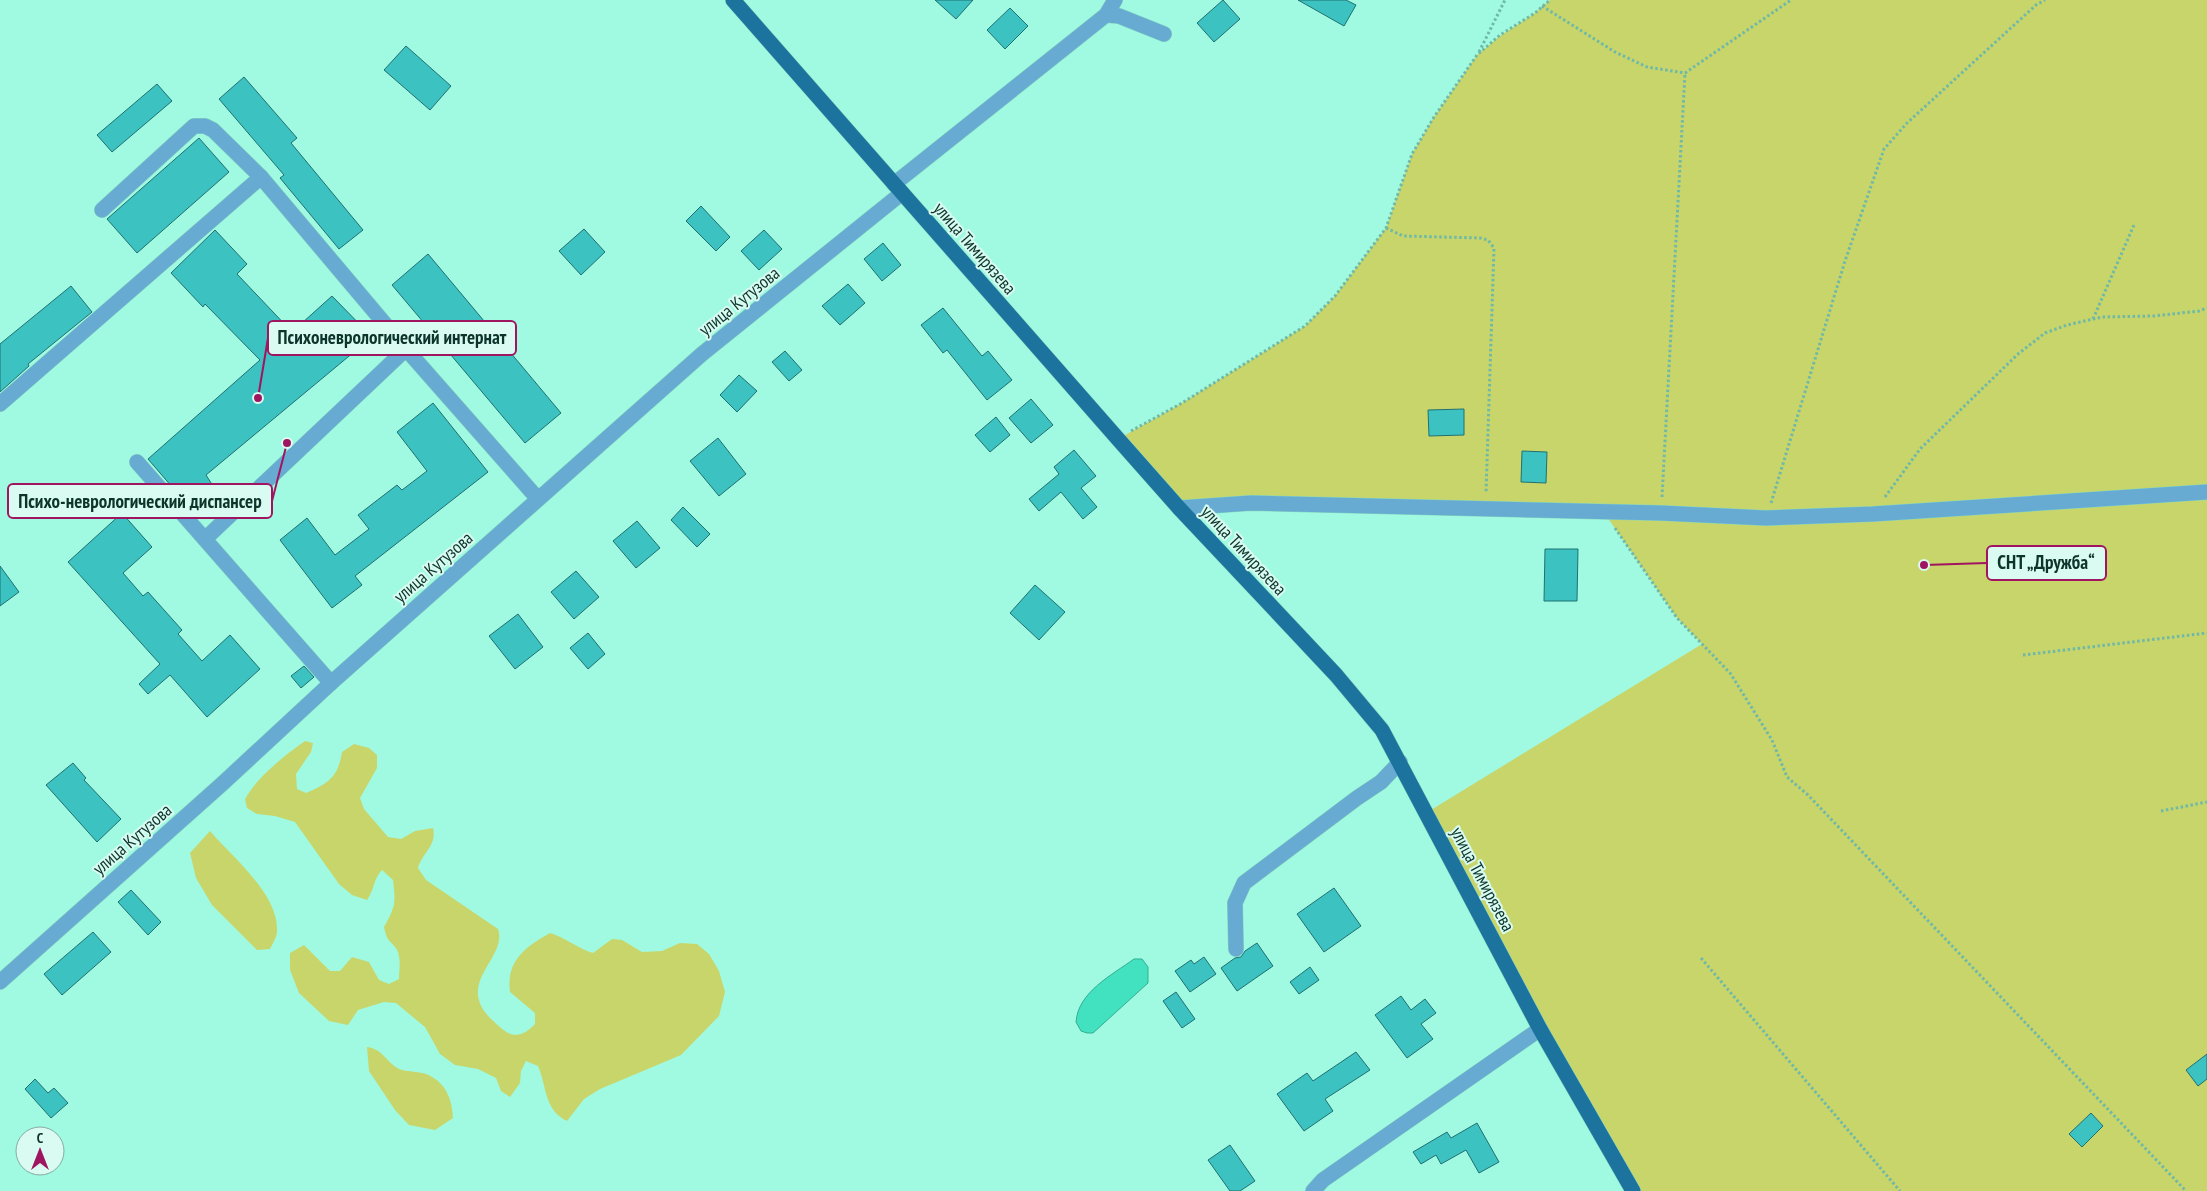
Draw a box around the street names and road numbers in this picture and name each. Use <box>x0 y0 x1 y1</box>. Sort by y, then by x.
street label: улица Тимирязева <box>929 197 1021 299</box>
street label: улица Кутузова <box>694 261 784 341</box>
street label: улица Тимирязева <box>1196 500 1292 600</box>
street label: улица Кутузова <box>389 526 477 608</box>
street label: улица Кутузова <box>88 798 176 880</box>
street label: улица Тимирязева <box>1446 823 1520 935</box>

